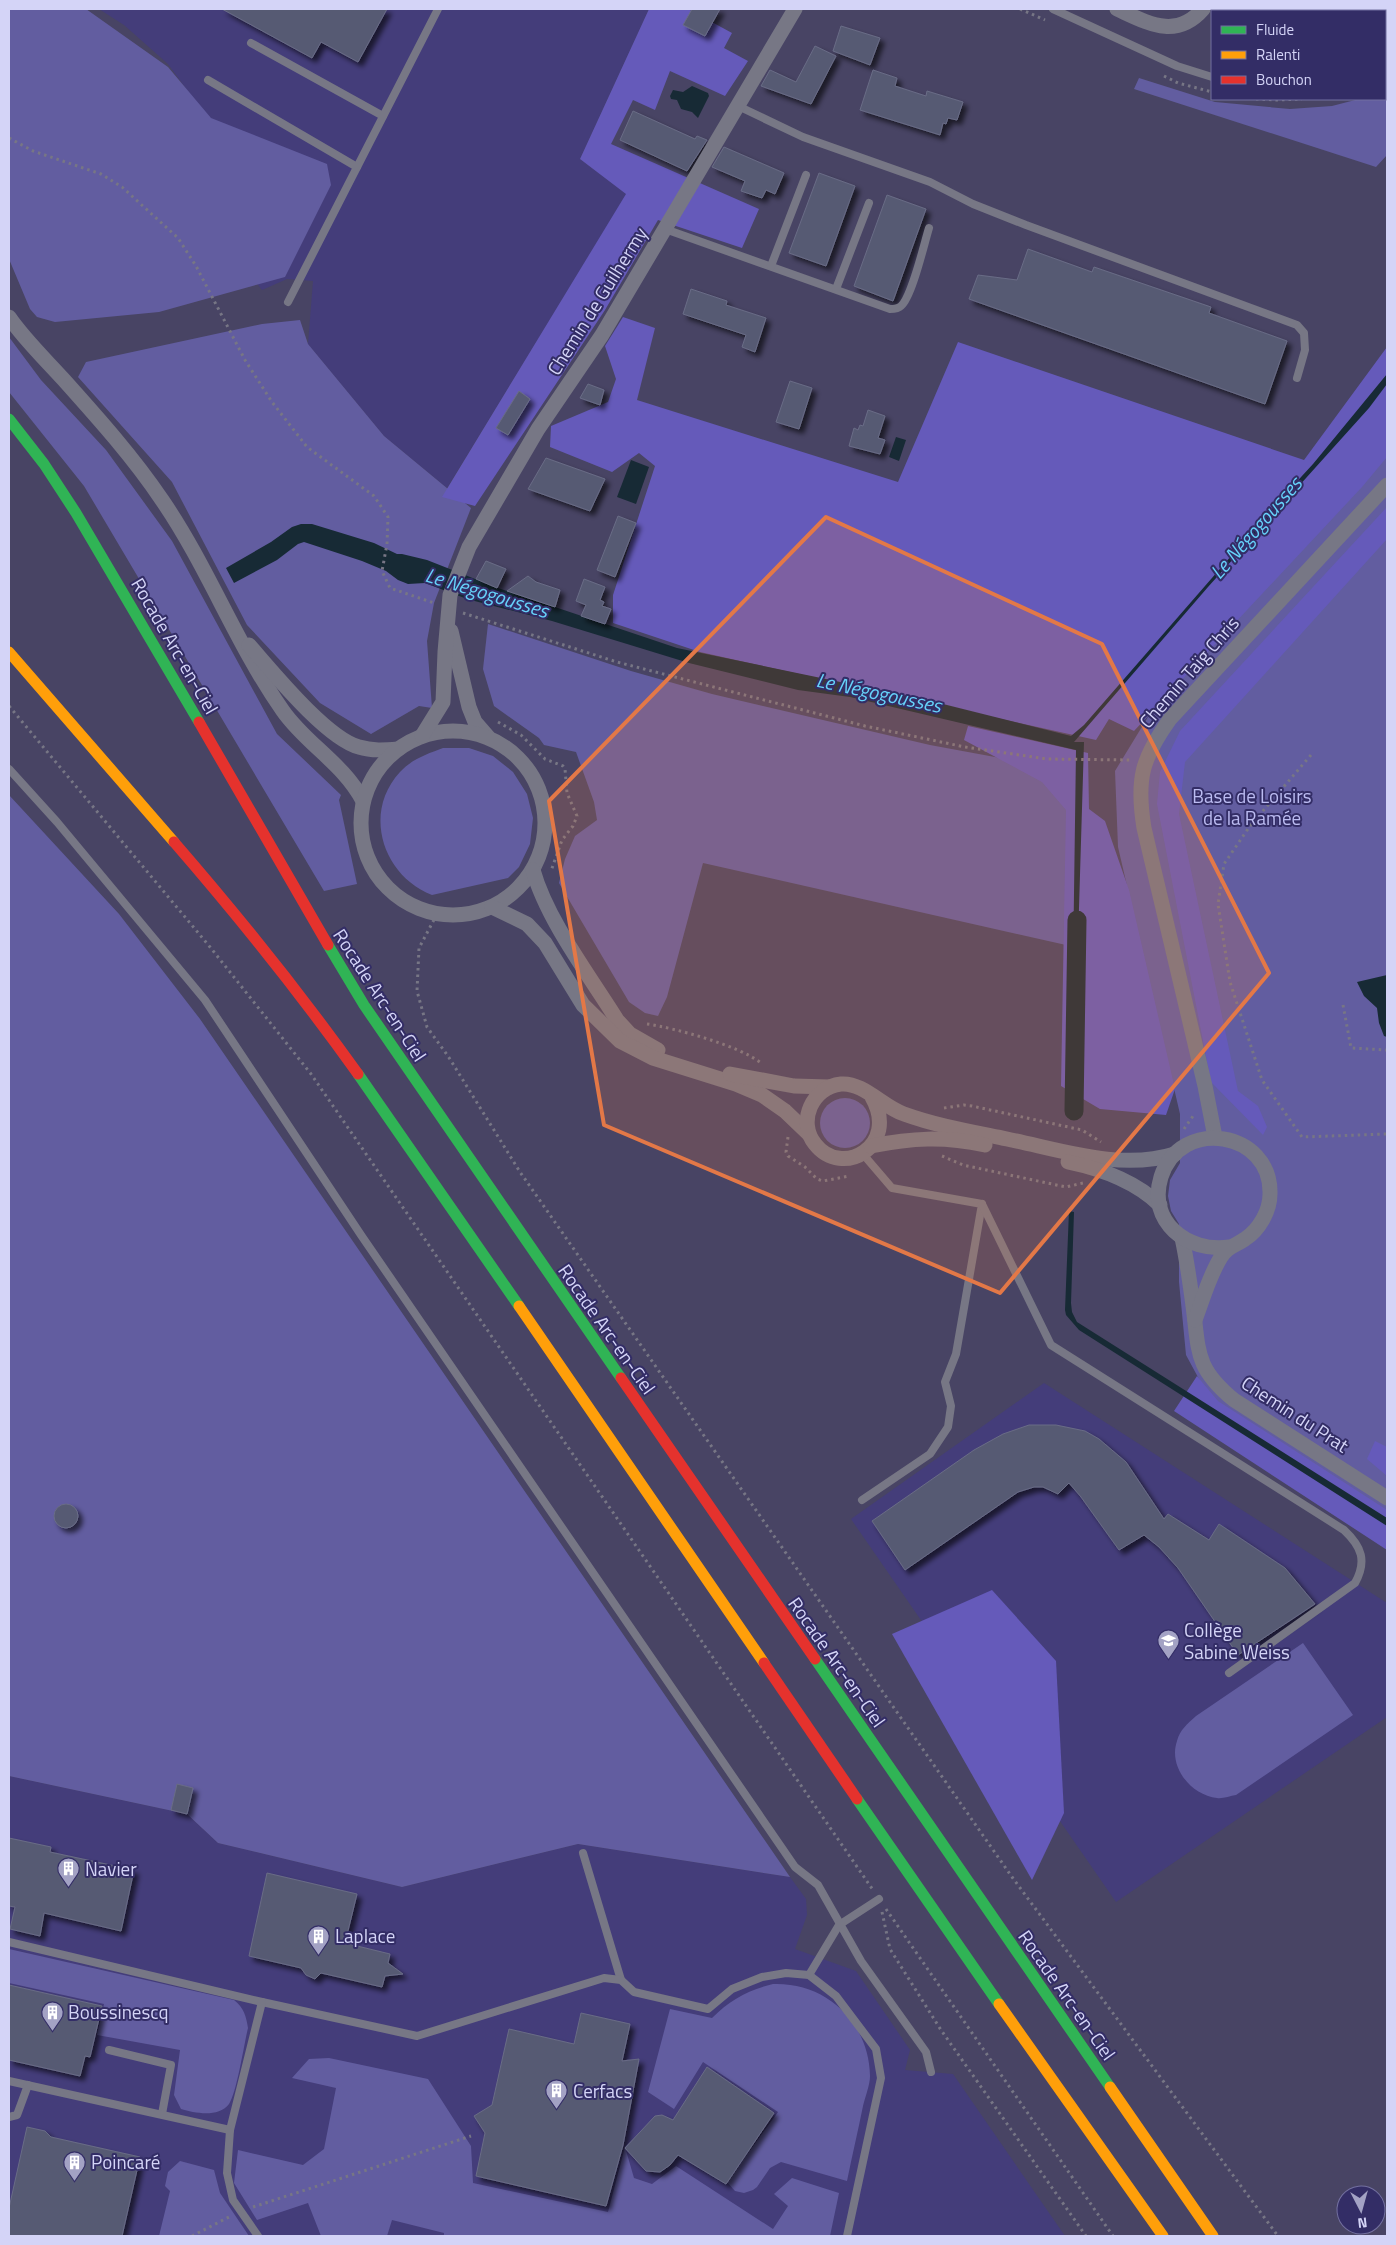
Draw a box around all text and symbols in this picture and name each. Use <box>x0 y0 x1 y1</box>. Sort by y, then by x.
legend <box>1211 10 1386 100</box>
text: Fluide <box>1256 18 1294 41</box>
text: Ralenti <box>1256 43 1300 66</box>
text: Bouchon <box>1256 68 1312 91</box>
street label: Chemin de Guilhermy <box>539 221 654 381</box>
water label: Le Négogousses <box>1202 468 1310 586</box>
water label: Le Négogousses <box>422 559 554 626</box>
street label: Rocade Arc-en-Ciel <box>125 572 226 719</box>
street label: Chemin Taïg Chris <box>1132 609 1246 734</box>
water label: Le Négogousses <box>814 664 946 721</box>
park label: Base de Loisirs de la Ramée <box>1192 781 1312 832</box>
street label: Rocade Arc-en-Ciel <box>326 923 434 1067</box>
street label: Rocade Arc-en-Ciel <box>552 1258 663 1400</box>
street label: Chemin du Prat <box>1236 1368 1355 1459</box>
street label: Rocade Arc-en-Ciel <box>782 1591 893 1733</box>
place label: Collège Sabine Weiss <box>1184 1615 1290 1666</box>
school or university icon: Collège Sabine Weiss <box>1156 1629 1180 1660</box>
place label: Navier <box>85 1854 137 1883</box>
building icon: Navier <box>57 1857 81 1888</box>
place label: Laplace <box>335 1921 395 1950</box>
building icon: Laplace <box>307 1924 331 1955</box>
street label: Rocade Arc-en-Ciel <box>1012 1924 1123 2066</box>
place label: Boussinescq <box>68 1997 168 2026</box>
building icon: Boussinescq <box>40 2000 64 2031</box>
place label: Cerfacs <box>573 2076 632 2105</box>
building icon: Cerfacs <box>545 2079 569 2110</box>
place label: Poincaré <box>91 2147 160 2176</box>
building icon: Poincaré <box>63 2150 87 2181</box>
north arrow <box>1336 2185 1386 2235</box>
text: N <box>1356 2212 1368 2234</box>

